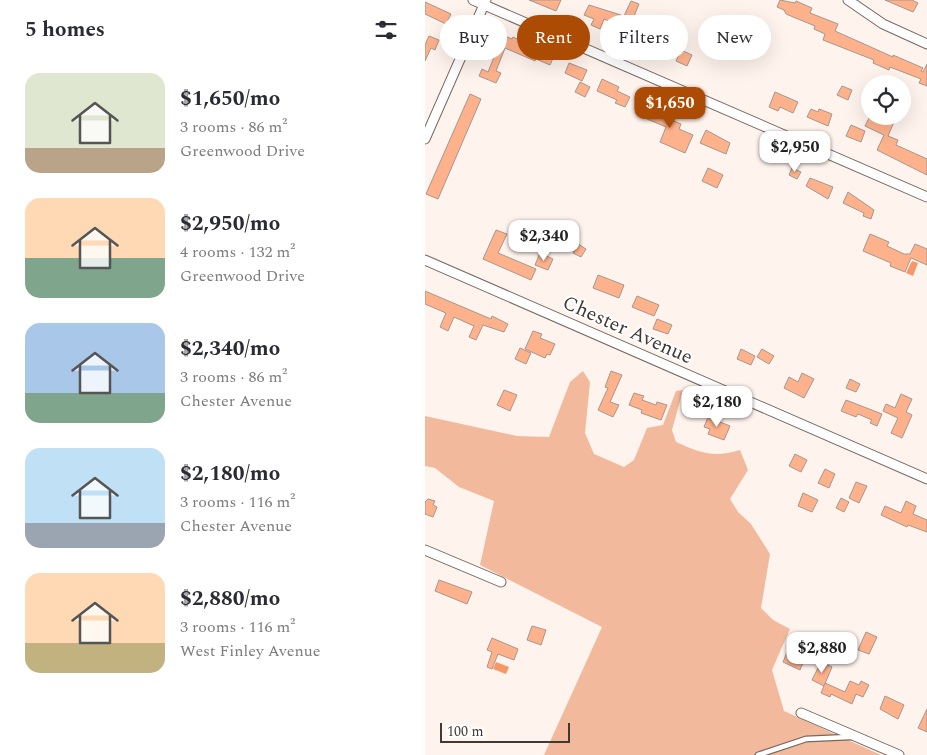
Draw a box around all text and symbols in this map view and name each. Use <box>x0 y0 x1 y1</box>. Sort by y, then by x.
text: 5 homes <box>25 14 105 46</box>
chip: Buy <box>440 15 507 60</box>
chip: Rent <box>517 15 590 60</box>
chip: Filters <box>600 15 688 60</box>
chip: New <box>698 15 771 60</box>
icon: filters <box>372 16 400 44</box>
map controls <box>861 75 911 125</box>
button: locate <box>861 75 911 125</box>
text: $1,650/mo <box>180 83 280 115</box>
pin: $1,650 <box>629 86 711 129</box>
text: $1,650 <box>645 91 695 115</box>
icon: home <box>65 93 125 153</box>
text: 3 rooms · 86 m² <box>180 115 287 139</box>
pin: $2,950 <box>754 130 836 173</box>
text: $2,950 <box>770 135 820 159</box>
text: Greenwood Drive <box>180 139 305 163</box>
text: $2,950/mo <box>180 208 280 240</box>
icon: home <box>65 218 125 278</box>
pin: $2,340 <box>503 220 585 262</box>
text: $2,340 <box>519 224 569 248</box>
text: 4 rooms · 132 m² <box>180 240 295 264</box>
text: Greenwood Drive <box>180 264 305 288</box>
street label: Chester Avenue <box>558 288 698 372</box>
text: $2,340/mo <box>180 333 280 365</box>
icon: home <box>65 343 125 403</box>
text: 3 rooms · 86 m² <box>180 365 287 389</box>
pin: $2,180 <box>676 386 758 428</box>
text: Chester Avenue <box>180 389 292 413</box>
text: $2,180 <box>692 390 742 414</box>
text: $2,180/mo <box>180 458 280 490</box>
icon: home <box>65 468 125 528</box>
text: 3 rooms · 116 m² <box>180 490 295 514</box>
text: Chester Avenue <box>180 514 292 538</box>
text: $2,880/mo <box>180 583 280 615</box>
icon: home <box>65 593 125 653</box>
text: 3 rooms · 116 m² <box>180 615 295 639</box>
pin: $2,880 <box>781 632 863 674</box>
text: $2,880 <box>797 636 847 660</box>
text: West Finley Avenue <box>180 639 320 663</box>
scale bar <box>440 720 570 743</box>
text: 100 m <box>447 721 484 742</box>

